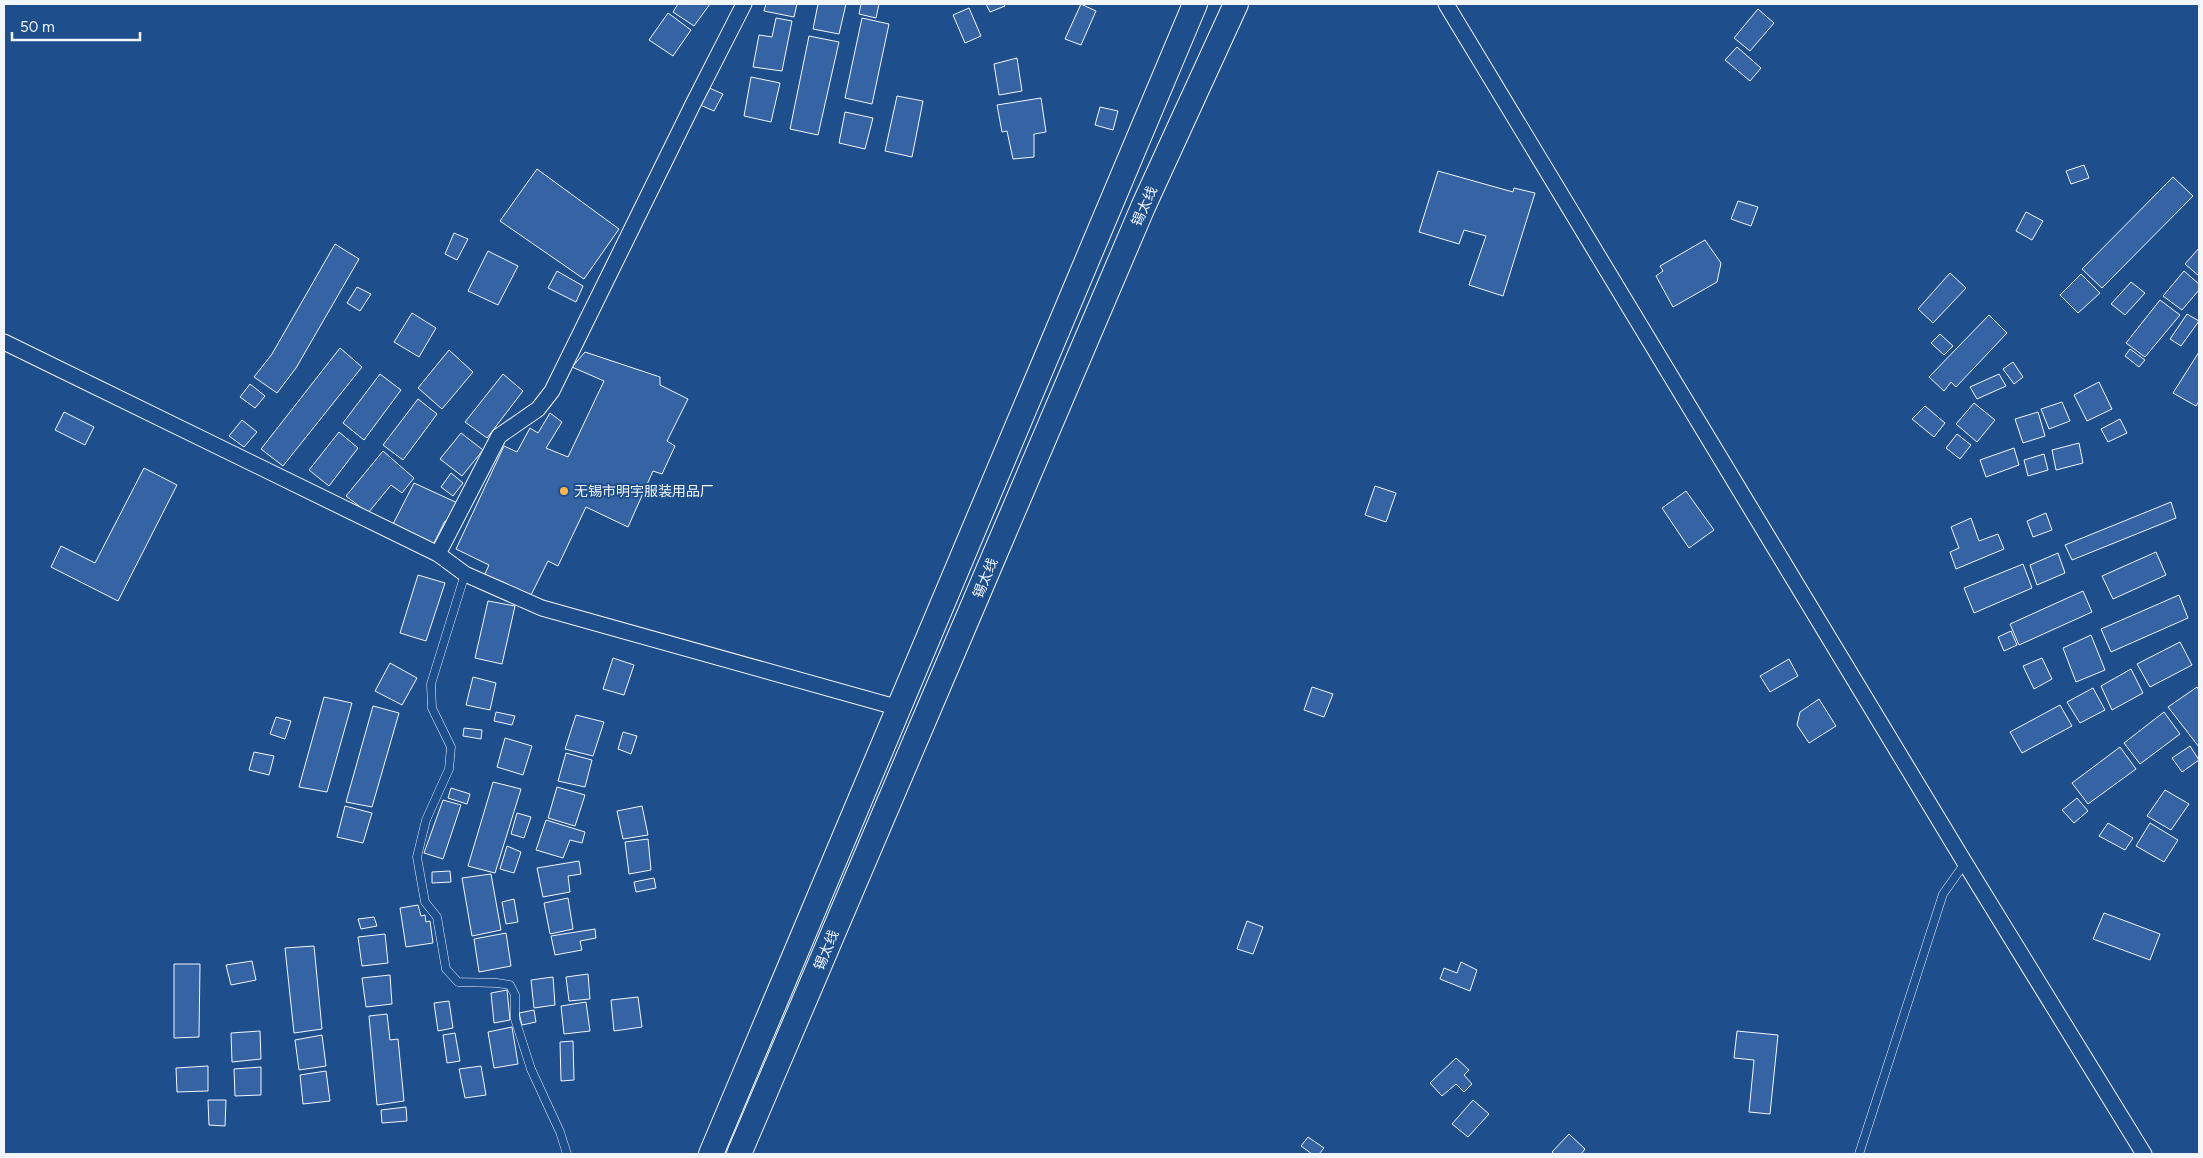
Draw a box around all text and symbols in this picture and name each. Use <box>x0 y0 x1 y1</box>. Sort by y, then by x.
scale bar <box>12 10 140 42</box>
text: 50 m <box>20 18 55 36</box>
street label: 锡太线 <box>1128 184 1161 229</box>
place label: 无锡市明宇服装用品厂 <box>574 483 714 500</box>
marker: 无锡市明宇服装用品厂 <box>558 485 570 497</box>
street label: 锡太线 <box>969 556 1001 601</box>
street label: 锡太线 <box>810 928 842 973</box>

